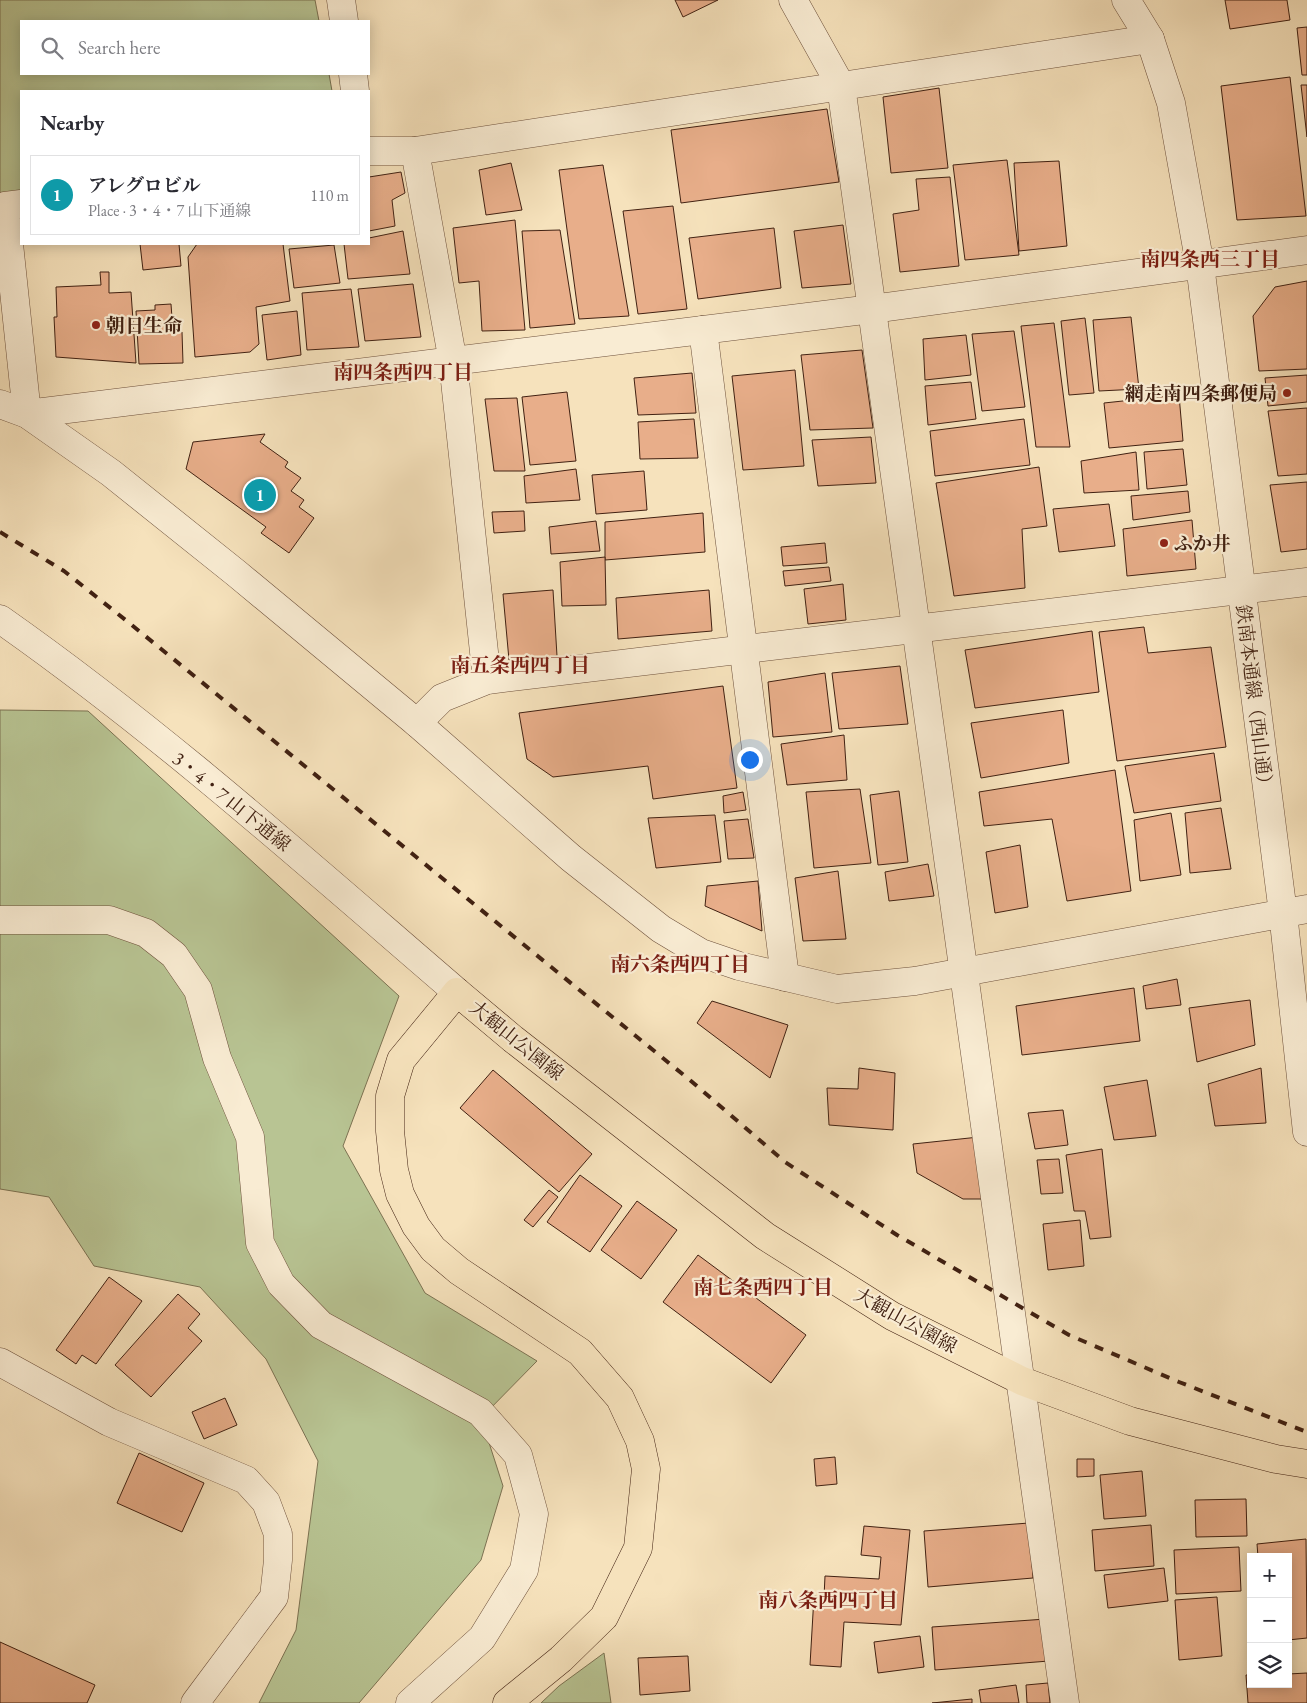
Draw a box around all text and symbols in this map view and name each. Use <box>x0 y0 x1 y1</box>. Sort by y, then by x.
search box <box>20 20 370 75</box>
icon: search <box>38 34 66 62</box>
text: Search here <box>78 35 160 60</box>
text: Nearby <box>40 109 104 136</box>
text: アレグロビル <box>88 173 201 198</box>
text: 1 <box>53 185 61 206</box>
text: 110 m <box>310 185 349 206</box>
text: Place · 3・4・7 山下通線 <box>88 200 251 221</box>
district label: 南四条西三丁目 <box>1140 246 1280 272</box>
place label: 朝日生命 <box>106 313 183 338</box>
marker: 朝日生命 <box>90 319 102 331</box>
district label: 南四条西四丁目 <box>333 359 473 385</box>
place label: 網走南四条郵便局 <box>1125 381 1277 406</box>
marker: 網走南四条郵便局 <box>1281 387 1293 399</box>
pin: 1 <box>244 476 276 514</box>
place label: ふか井 <box>1174 531 1231 556</box>
marker: ふか井 <box>1158 537 1170 549</box>
street label: 鉄南本通線（西山通） <box>1231 603 1278 795</box>
district label: 南五条西四丁目 <box>450 652 590 678</box>
street label: 3・4・7 山下通線 <box>167 746 296 857</box>
your location <box>737 747 763 773</box>
district label: 南六条西四丁目 <box>610 951 750 977</box>
street label: 大観山公園線 <box>465 995 569 1086</box>
district label: 南七条西四丁目 <box>693 1274 833 1300</box>
street label: 大観山公園線 <box>850 1282 962 1359</box>
map controls <box>1247 1553 1292 1688</box>
button: + <box>1247 1553 1292 1598</box>
district label: 南八条西四丁目 <box>758 1587 898 1613</box>
button: − <box>1247 1598 1292 1643</box>
button: layers <box>1247 1643 1292 1688</box>

